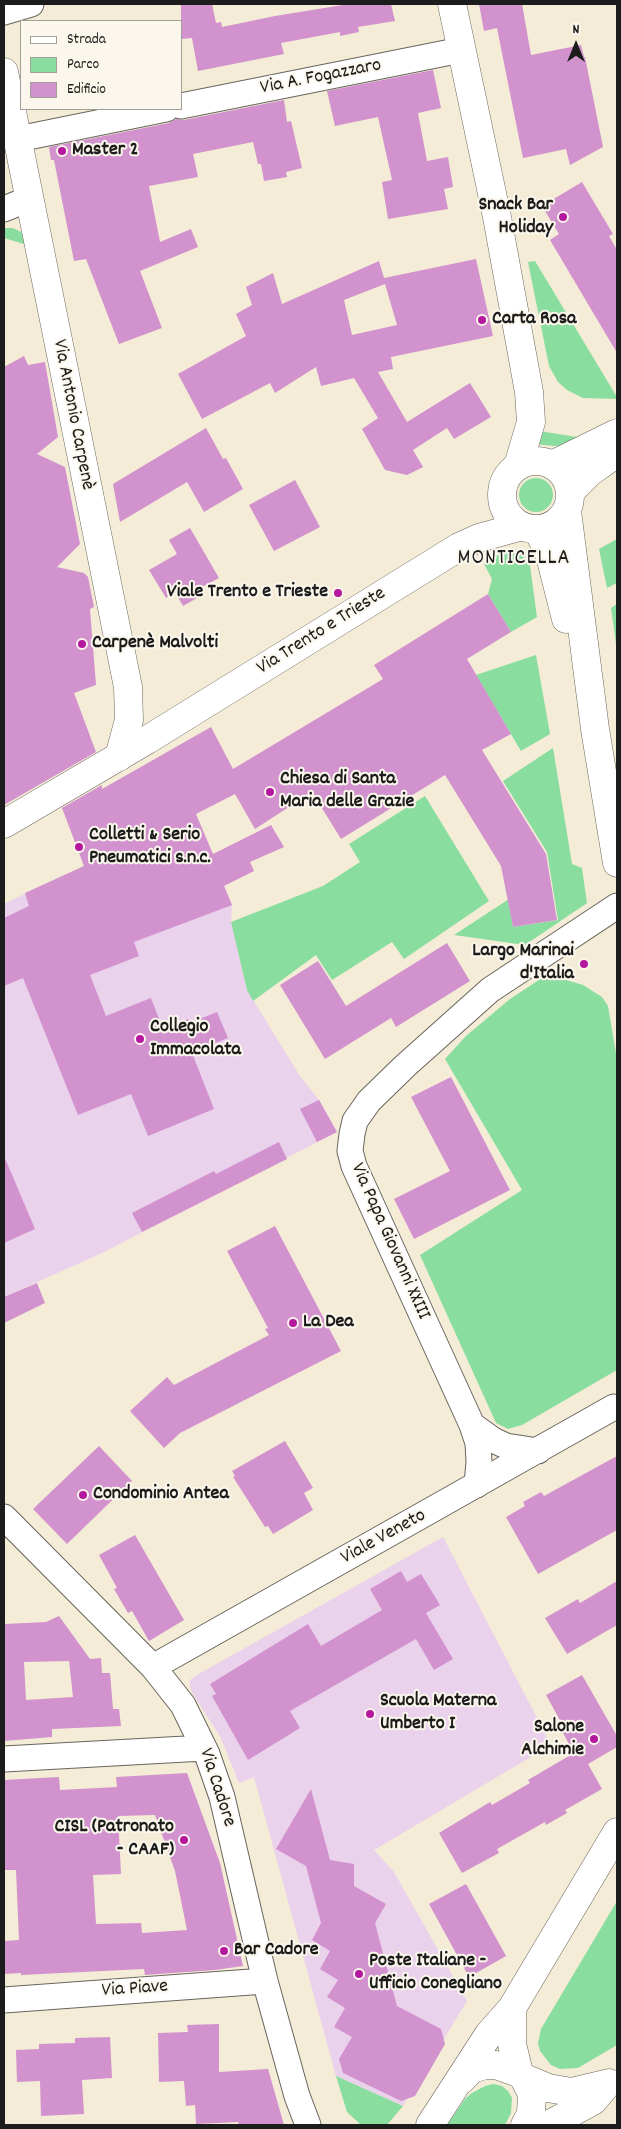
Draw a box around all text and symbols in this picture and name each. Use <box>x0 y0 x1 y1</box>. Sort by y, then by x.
legend <box>20 20 182 110</box>
north arrow <box>551 20 601 70</box>
text: N <box>573 20 579 40</box>
text: Strada <box>67 29 106 51</box>
text: Parco <box>67 54 99 76</box>
street label: Via A. Fogazzaro <box>258 54 384 102</box>
text: Edificio <box>67 79 106 101</box>
place label: Master 2 <box>72 139 138 163</box>
marker: Master 2 <box>56 145 68 157</box>
place label: Snack Bar Holiday <box>478 194 553 241</box>
marker: Snack Bar Holiday <box>557 211 569 223</box>
place label: Carta Rosa <box>492 308 576 332</box>
marker: Carta Rosa <box>476 314 488 326</box>
street label: Via Antonio Carpenè <box>46 338 98 492</box>
district label: MONTICELLA <box>456 547 572 573</box>
place label: Viale Trento e Trieste <box>167 581 328 605</box>
street label: Via Trento e Trieste <box>253 583 391 681</box>
marker: Viale Trento e Trieste <box>332 587 344 599</box>
place label: Carpenè Malvolti <box>92 632 218 656</box>
marker: Carpenè Malvolti <box>76 638 88 650</box>
place label: Chiesa di Santa Maria delle Grazie <box>280 768 414 815</box>
marker: Chiesa di Santa Maria delle Grazie <box>264 786 276 798</box>
place label: Colletti & Serio Pneumatici s.n.c. <box>89 824 211 871</box>
marker: Colletti & Serio Pneumatici s.n.c. <box>73 841 85 853</box>
place label: Largo Marinai d'Italia <box>472 940 574 987</box>
marker: Largo Marinai d'Italia <box>578 958 590 970</box>
place label: Collegio Immacolata <box>150 1016 241 1063</box>
marker: Collegio Immacolata <box>134 1033 146 1045</box>
street label: Via Papa Giovanni XXIII <box>344 1160 434 1324</box>
place label: La Dea <box>303 1311 354 1335</box>
marker: La Dea <box>287 1317 299 1329</box>
place label: Condominio Antea <box>93 1483 229 1507</box>
marker: Condominio Antea <box>77 1489 89 1501</box>
street label: Viale Veneto <box>337 1505 431 1571</box>
place label: Scuola Materna Umberto I <box>380 1690 496 1737</box>
marker: Scuola Materna Umberto I <box>364 1708 376 1720</box>
place label: Salone Alchimie <box>521 1716 584 1763</box>
marker: Salone Alchimie <box>588 1733 600 1745</box>
street label: Via Cadore <box>192 1746 240 1830</box>
place label: CISL (Patronato - CAAF) <box>54 1816 174 1863</box>
marker: CISL (Patronato - CAAF) <box>178 1834 190 1846</box>
place label: Bar Cadore <box>234 1939 319 1963</box>
marker: Bar Cadore <box>218 1945 230 1957</box>
place label: Poste Italiane - Ufficio Conegliano <box>369 1950 502 1997</box>
marker: Poste Italiane - Ufficio Conegliano <box>353 1968 365 1980</box>
street label: Via Piave <box>101 1976 169 2004</box>

